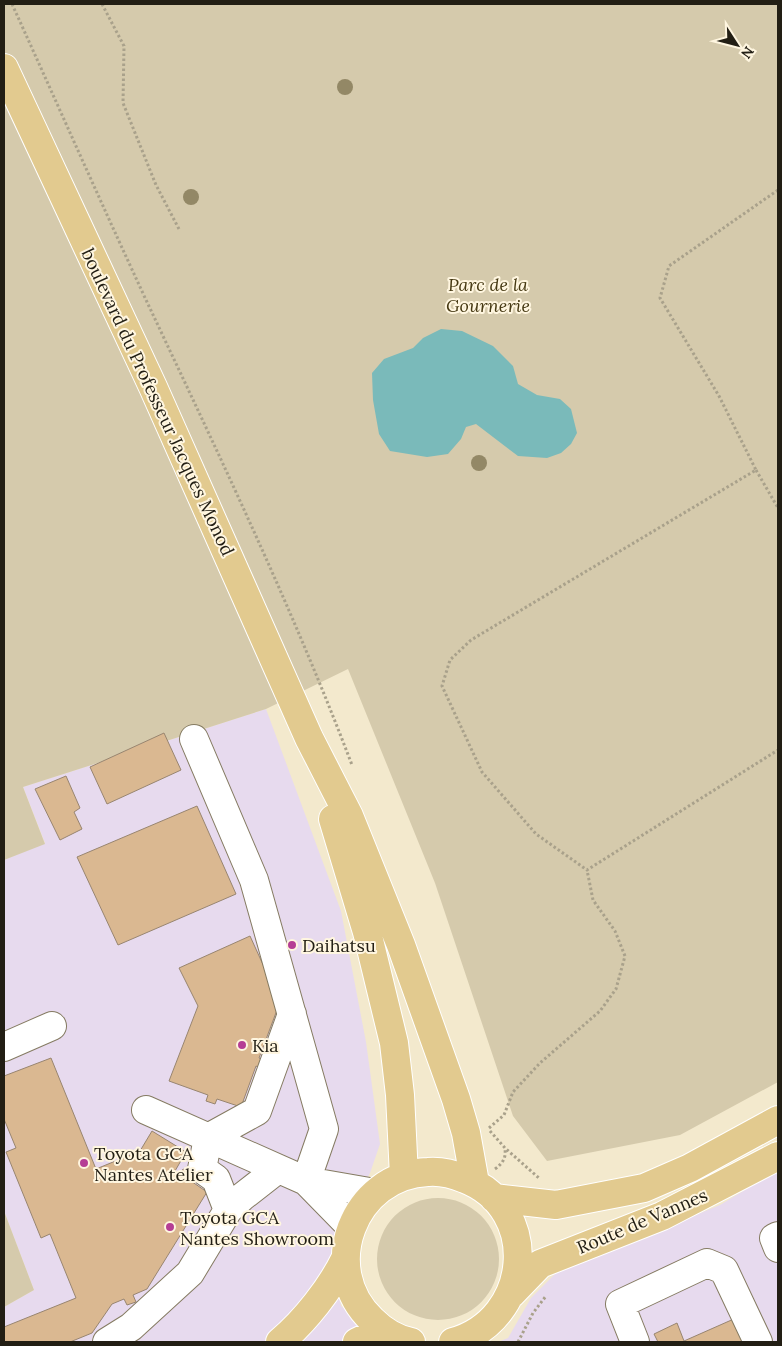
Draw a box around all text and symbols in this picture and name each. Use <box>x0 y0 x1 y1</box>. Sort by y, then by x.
north arrow <box>712 20 762 70</box>
text: N <box>737 43 758 62</box>
street label: boulevard du Professeur Jacques Monod <box>76 245 240 560</box>
park label: Parc de la Gournerie <box>446 273 530 317</box>
place label: Daihatsu <box>302 934 376 957</box>
marker: Daihatsu <box>286 939 298 951</box>
place label: Kia <box>252 1034 279 1057</box>
marker: Kia <box>236 1039 248 1051</box>
place label: Toyota GCA Nantes Atelier <box>94 1142 213 1186</box>
marker: Toyota GCA Nantes Atelier <box>78 1157 90 1169</box>
street label: Route de Vannes <box>573 1183 711 1259</box>
place label: Toyota GCA Nantes Showroom <box>180 1206 334 1250</box>
marker: Toyota GCA Nantes Showroom <box>164 1221 176 1233</box>

